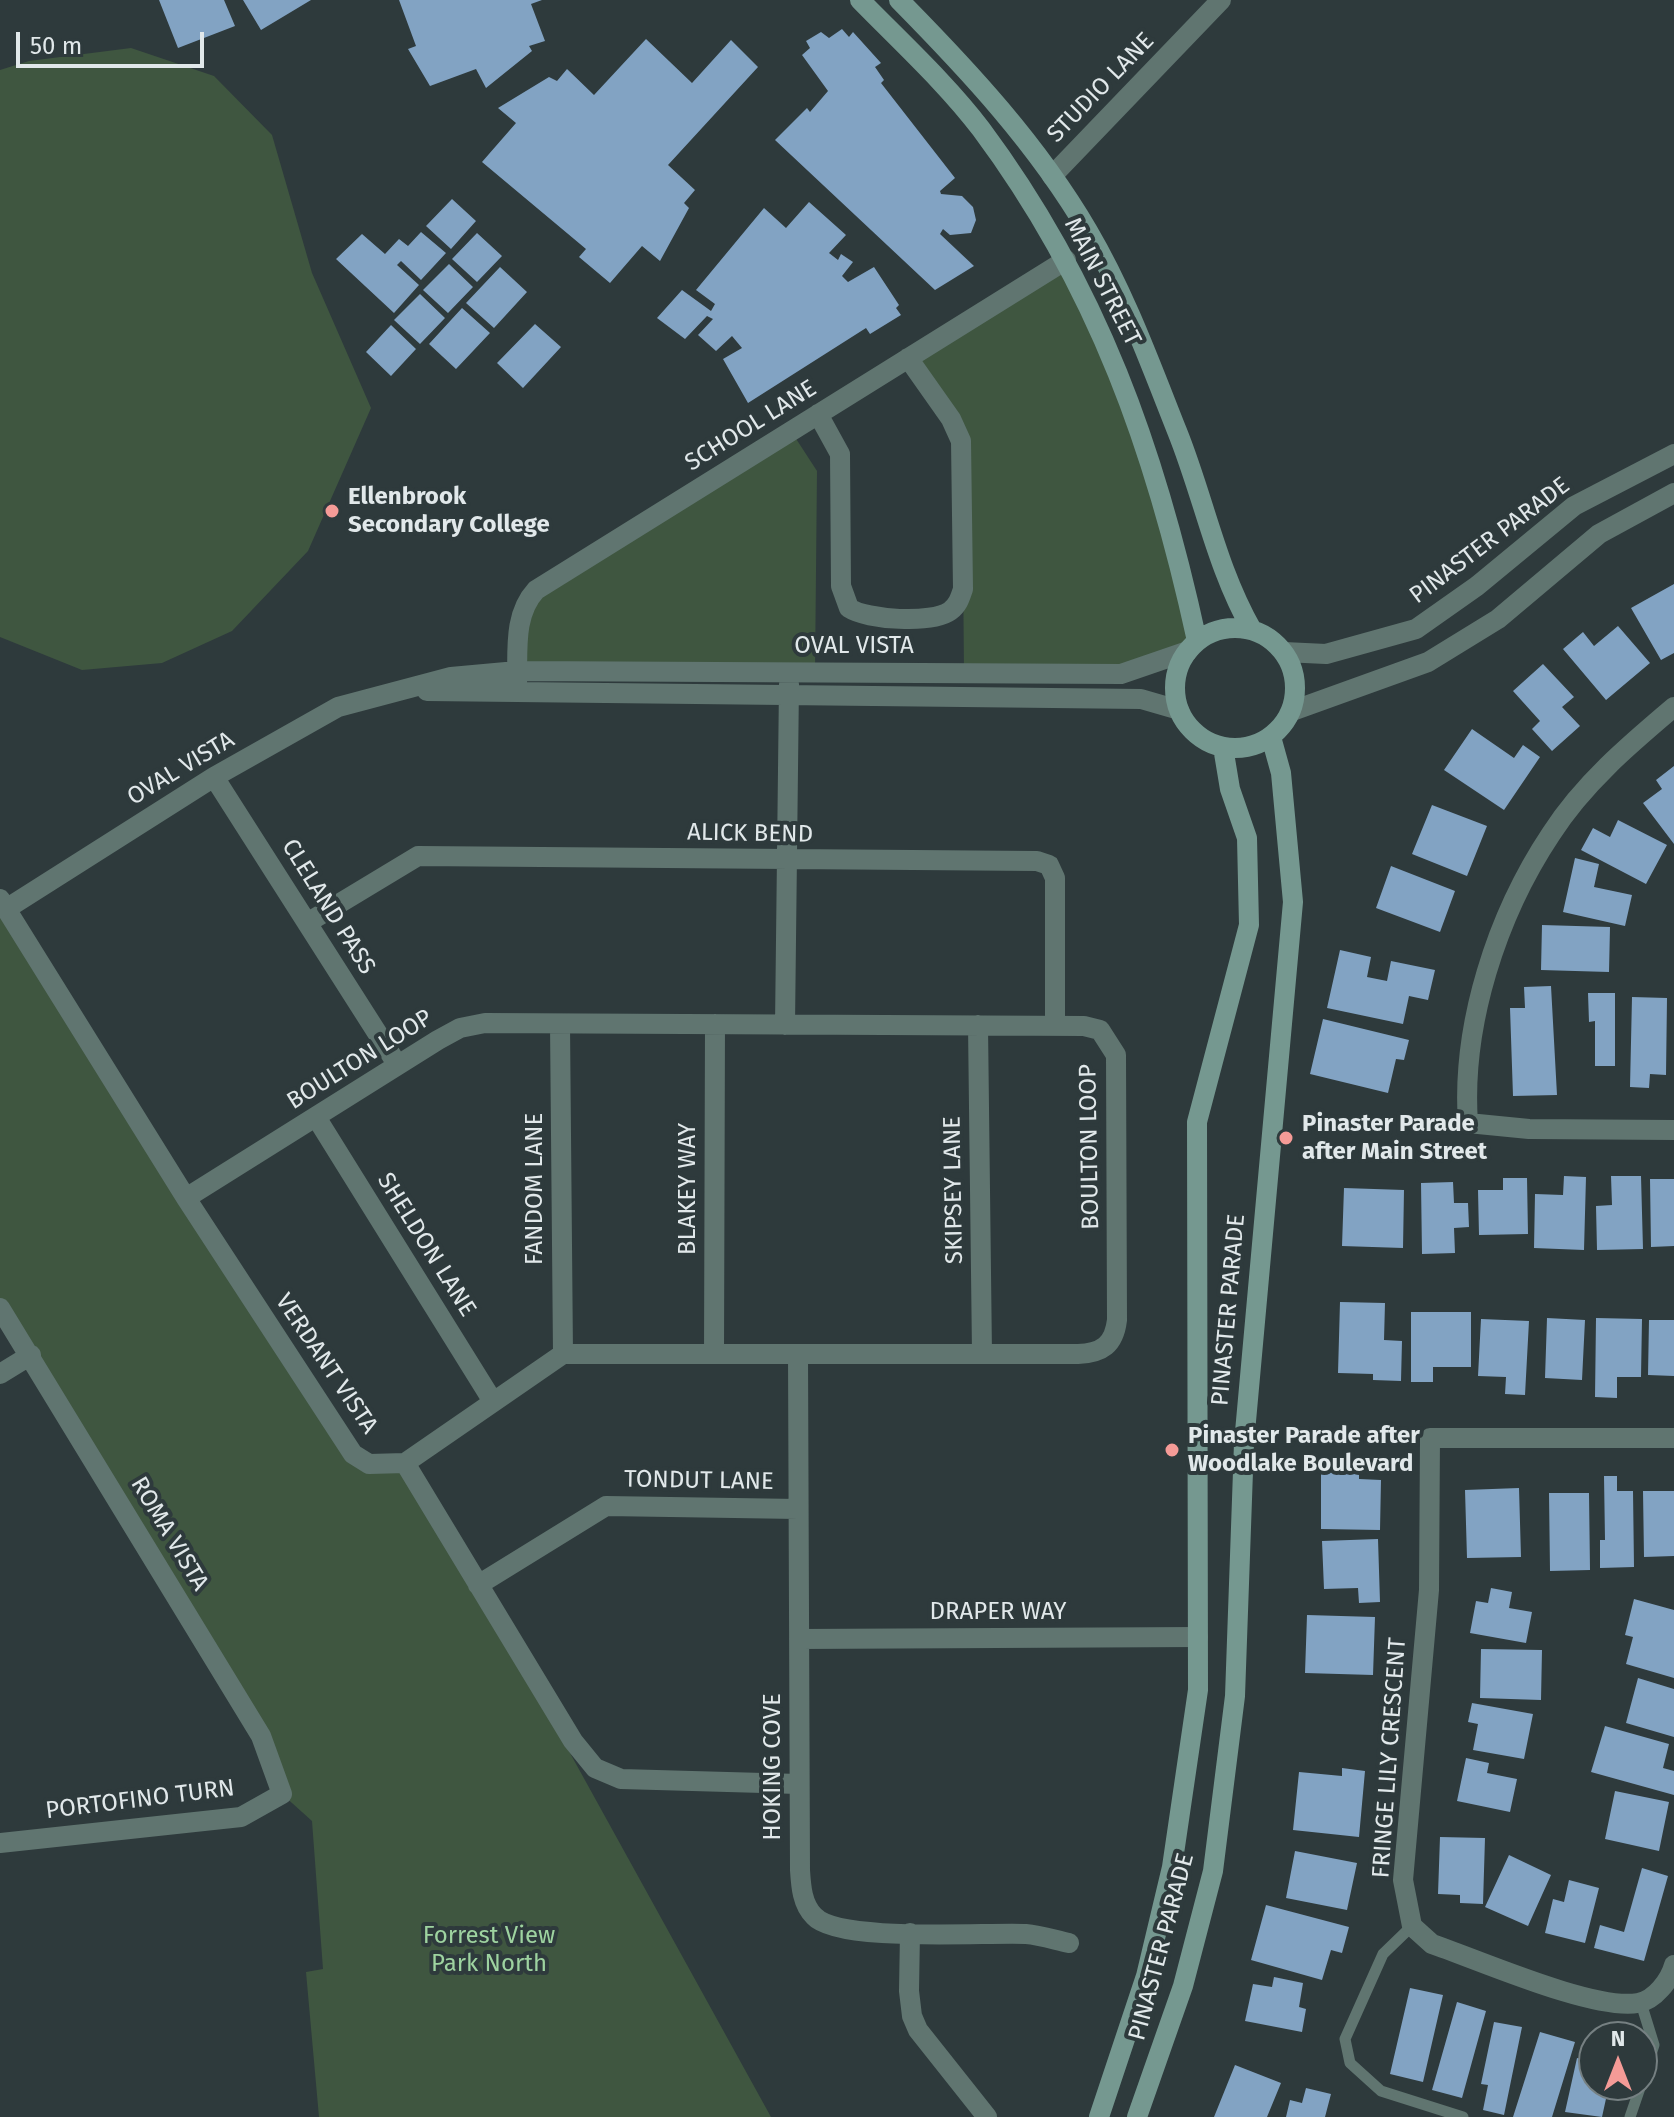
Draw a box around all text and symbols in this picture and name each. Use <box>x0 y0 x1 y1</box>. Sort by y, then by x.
scale bar <box>20 16 208 66</box>
street label: STUDIO LANE <box>1042 27 1160 149</box>
text: 50 m <box>30 32 82 60</box>
street label: MAIN STREET <box>1057 213 1147 351</box>
street label: SCHOOL LANE <box>680 374 822 478</box>
street label: PINASTER PARADE <box>1404 472 1576 610</box>
place label: Ellenbrook Secondary College <box>348 483 550 539</box>
marker: Ellenbrook Secondary College <box>323 502 341 520</box>
street label: OVAL VISTA <box>794 632 914 660</box>
street label: OVAL VISTA <box>122 726 240 812</box>
street label: ALICK BEND <box>687 819 813 849</box>
street label: CLELAND PASS <box>275 834 381 980</box>
street label: BOULTON LOOP <box>282 1004 438 1116</box>
street label: BOULTON LOOP <box>1074 1064 1106 1230</box>
place label: Pinaster Parade after Main Street <box>1302 1110 1487 1166</box>
street label: FANDOM LANE <box>521 1113 549 1265</box>
street label: SKIPSEY LANE <box>938 1116 970 1264</box>
street label: BLAKEY WAY <box>674 1123 702 1255</box>
marker: Pinaster Parade after Main Street <box>1277 1129 1295 1147</box>
street label: SHELDON LANE <box>370 1168 482 1322</box>
street label: PINASTER PARADE <box>1206 1213 1252 1407</box>
street label: VERDANT VISTA <box>269 1288 383 1440</box>
place label: Pinaster Parade after Woodlake Boulevard <box>1188 1422 1420 1478</box>
marker: Pinaster Parade after Woodlake Boulevard <box>1163 1441 1181 1459</box>
street label: TONDUT LANE <box>624 1465 774 1497</box>
street label: ROMA VISTA <box>124 1472 214 1596</box>
street label: DRAPER WAY <box>930 1598 1066 1626</box>
street label: FRINGE LILY CRESCENT <box>1367 1637 1413 1879</box>
street label: HOKING COVE <box>759 1693 787 1841</box>
street label: PORTOFINO TURN <box>44 1774 236 1826</box>
street label: PINASTER PARADE <box>1123 1850 1201 2044</box>
park label: Forrest View Park North <box>423 1922 555 1978</box>
north arrow <box>1578 2021 1658 2101</box>
text: N <box>1611 2025 1625 2052</box>

